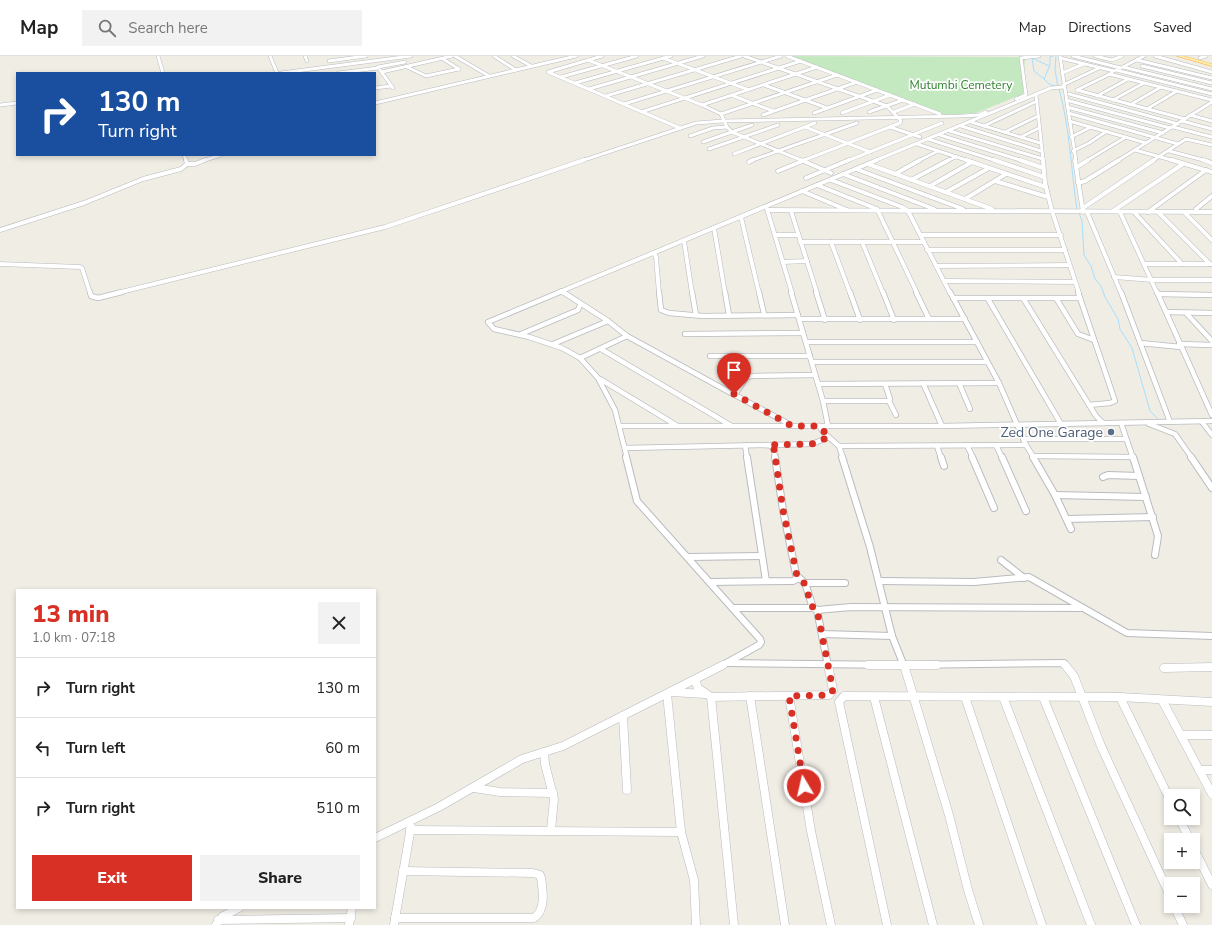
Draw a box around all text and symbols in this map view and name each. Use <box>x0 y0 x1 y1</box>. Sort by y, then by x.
search box <box>82 10 362 46</box>
text: Map <box>20 15 58 41</box>
icon: search <box>96 17 118 39</box>
text: Search here <box>128 18 208 38</box>
text: Map <box>1019 18 1046 37</box>
text: Directions <box>1068 18 1131 37</box>
text: Saved <box>1153 18 1192 37</box>
park label: Mutumbi Cemetery <box>909 77 1013 93</box>
text: 130 m <box>98 83 181 121</box>
icon: right <box>32 88 84 140</box>
text: Turn right <box>98 119 177 143</box>
pin <box>717 353 751 394</box>
icon: arrive <box>723 359 745 381</box>
place label: Zed One Garage <box>1000 423 1103 442</box>
marker: Zed One Garage <box>1106 427 1116 437</box>
text: 13 min <box>32 598 110 630</box>
button: close <box>318 602 360 644</box>
text: 1.0 km · 07:18 <box>32 629 115 647</box>
icon: right <box>32 677 54 699</box>
text: Turn right <box>66 678 135 698</box>
text: 130 m <box>316 678 360 698</box>
icon: left <box>32 737 54 759</box>
text: Turn left <box>66 738 125 758</box>
text: 60 m <box>325 738 360 758</box>
position arrow <box>783 765 825 807</box>
map controls <box>1164 789 1200 913</box>
button: search <box>1164 789 1200 825</box>
icon: right <box>32 797 54 819</box>
text: Turn right <box>66 798 135 818</box>
text: 510 m <box>316 798 360 818</box>
button: + <box>1164 833 1200 869</box>
button: Exit <box>32 855 192 901</box>
button: Share <box>200 855 360 901</box>
button: − <box>1164 877 1200 913</box>

